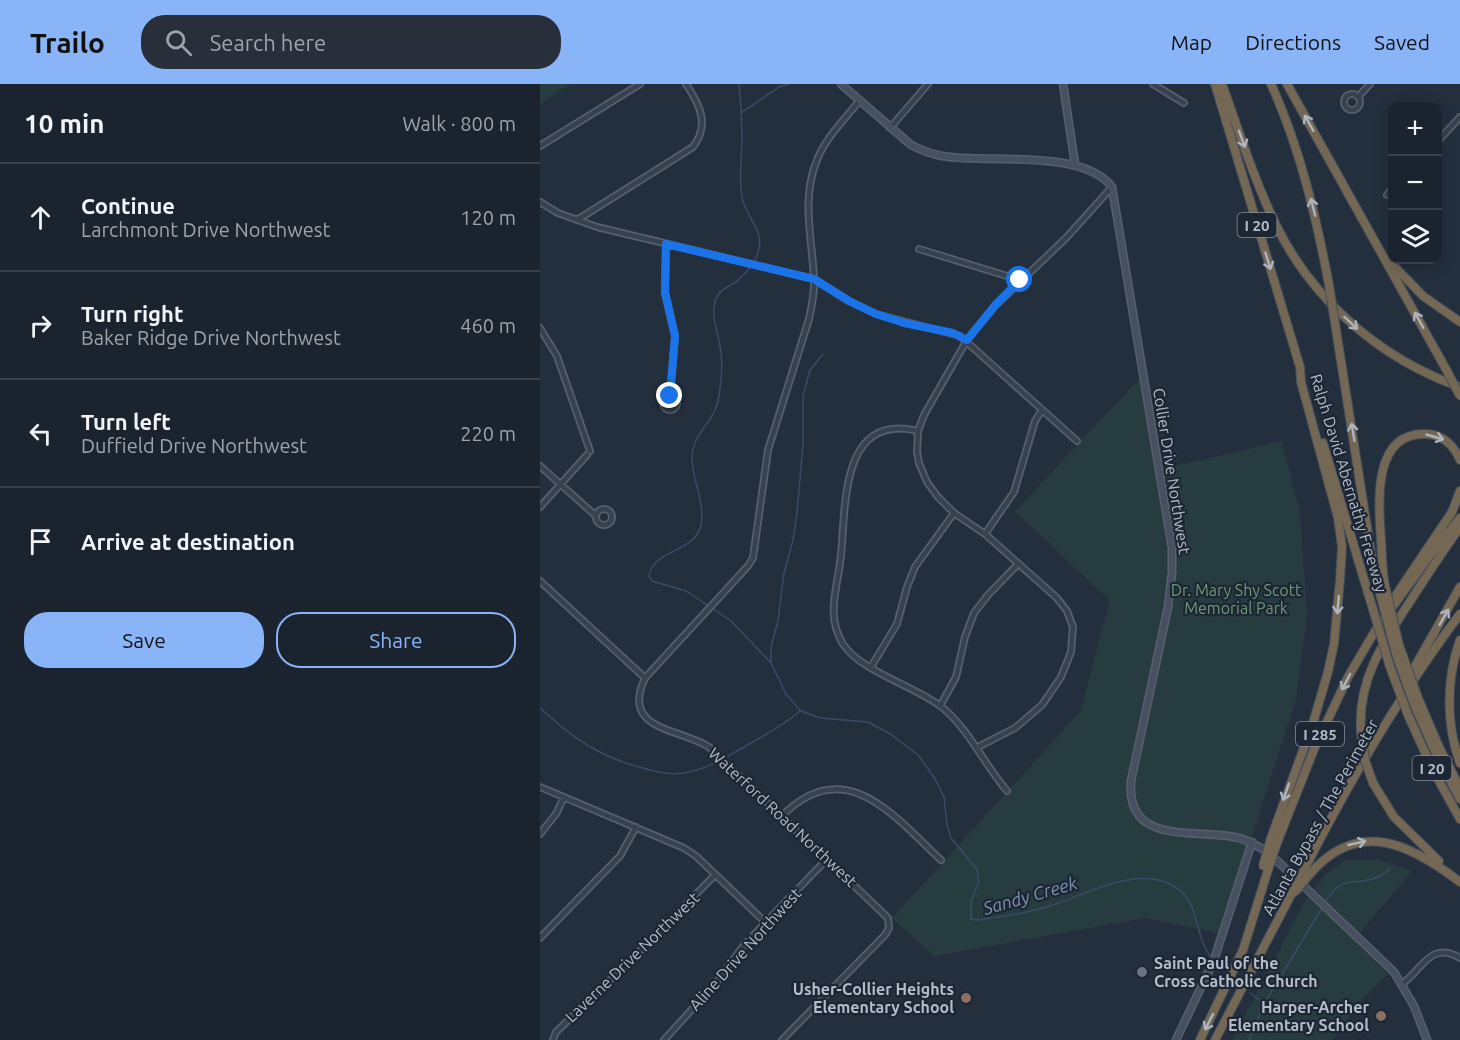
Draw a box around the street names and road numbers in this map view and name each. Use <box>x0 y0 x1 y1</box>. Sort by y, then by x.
road number: I 20 <box>1238 213 1276 237</box>
street label: Ralph David Abernathy Freeway <box>1307 372 1391 595</box>
street label: Collier Drive Northwest <box>1150 387 1194 556</box>
street label: Atlanta Bypass / The Perimeter <box>1258 716 1382 918</box>
road number: I 285 <box>1296 722 1344 746</box>
street label: Waterford Road Northwest <box>705 744 861 891</box>
road number: I 20 <box>1412 756 1452 780</box>
street label: Aline Drive Northwest <box>685 884 805 1014</box>
street label: Laverne Drive Northwest <box>561 888 703 1026</box>

